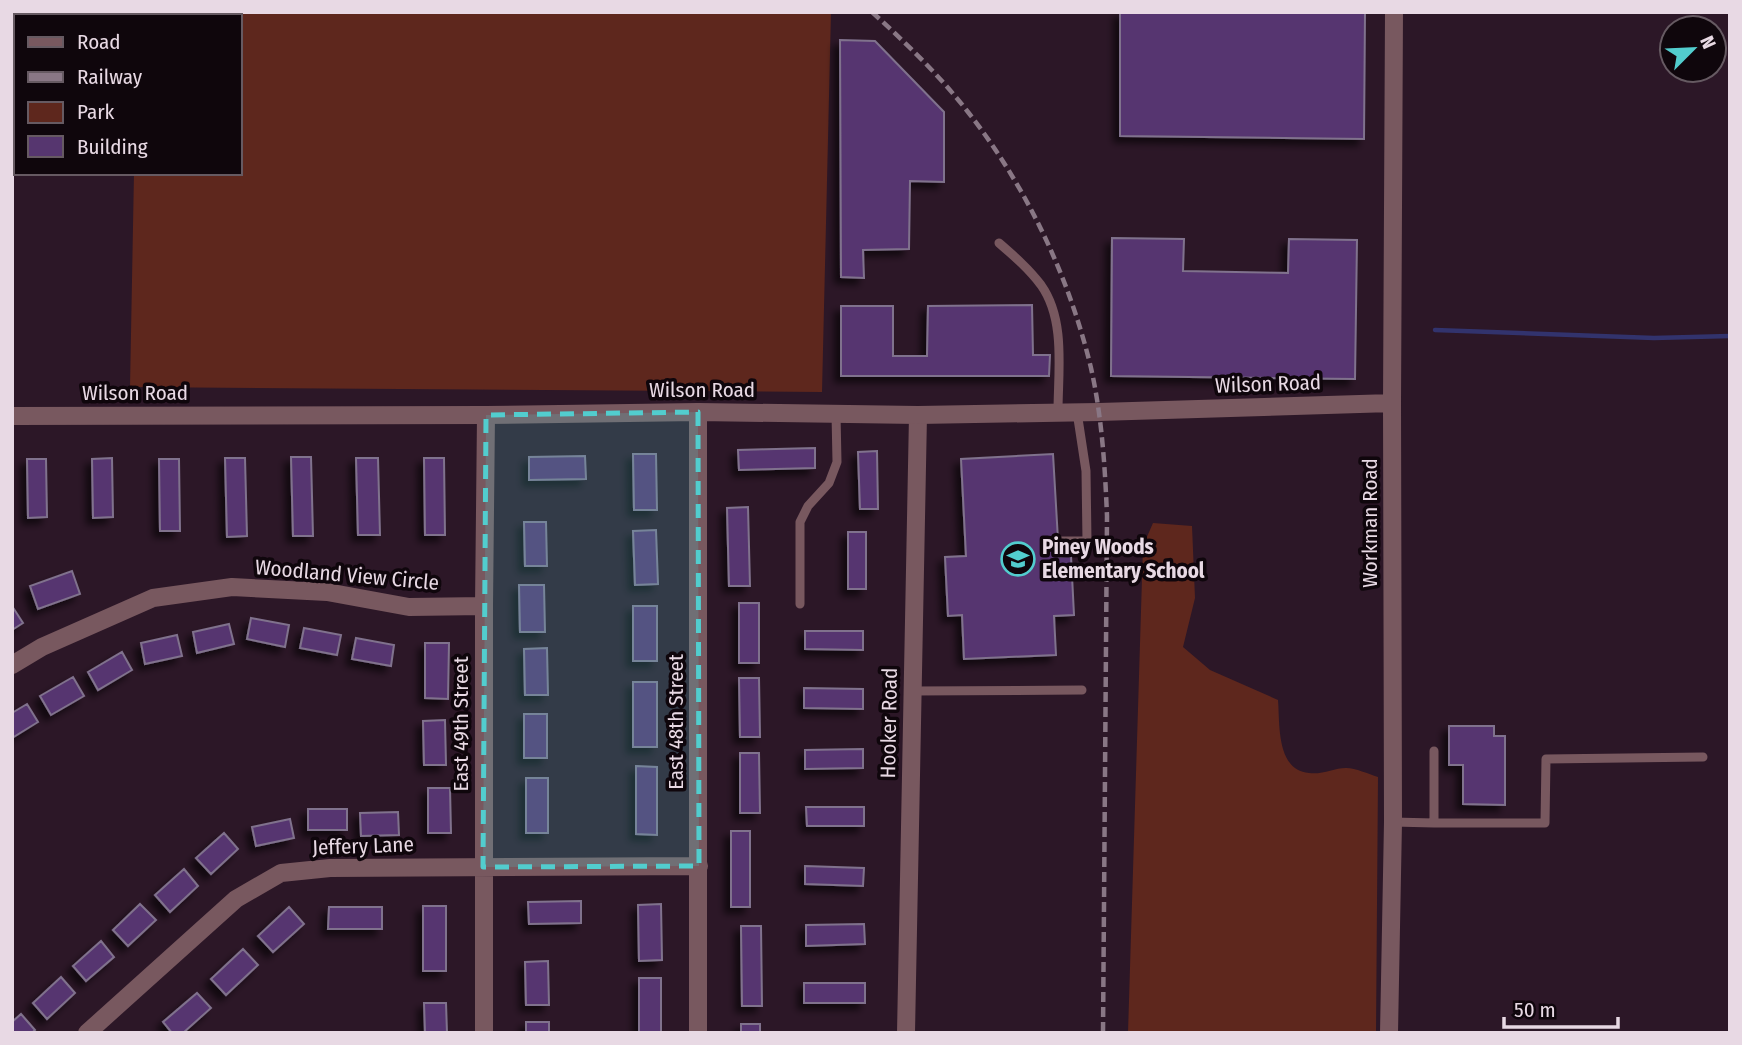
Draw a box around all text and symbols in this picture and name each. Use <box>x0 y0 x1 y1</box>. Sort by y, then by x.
legend <box>14 14 242 175</box>
north arrow <box>1658 14 1728 84</box>
text: Road <box>77 29 121 55</box>
text: N <box>1695 32 1721 52</box>
text: Railway <box>77 64 143 90</box>
text: Park <box>77 99 115 125</box>
text: Building <box>77 134 148 160</box>
street label: Wilson Road <box>1215 369 1321 399</box>
street label: Wilson Road <box>649 377 755 403</box>
street label: Wilson Road <box>82 380 188 406</box>
street label: Workman Road <box>1357 458 1383 588</box>
place label: Piney Woods Elementary School <box>1042 534 1205 584</box>
school or university icon: Piney Woods Elementary School <box>999 540 1037 578</box>
street label: Woodland View Circle <box>254 554 440 596</box>
street label: East 48th Street <box>663 654 689 790</box>
street label: East 49th Street <box>448 656 474 792</box>
street label: Hooker Road <box>875 667 903 779</box>
street label: Jeffery Lane <box>312 831 414 861</box>
scale bar <box>1504 986 1618 1030</box>
text: 50 m <box>1514 997 1556 1023</box>

